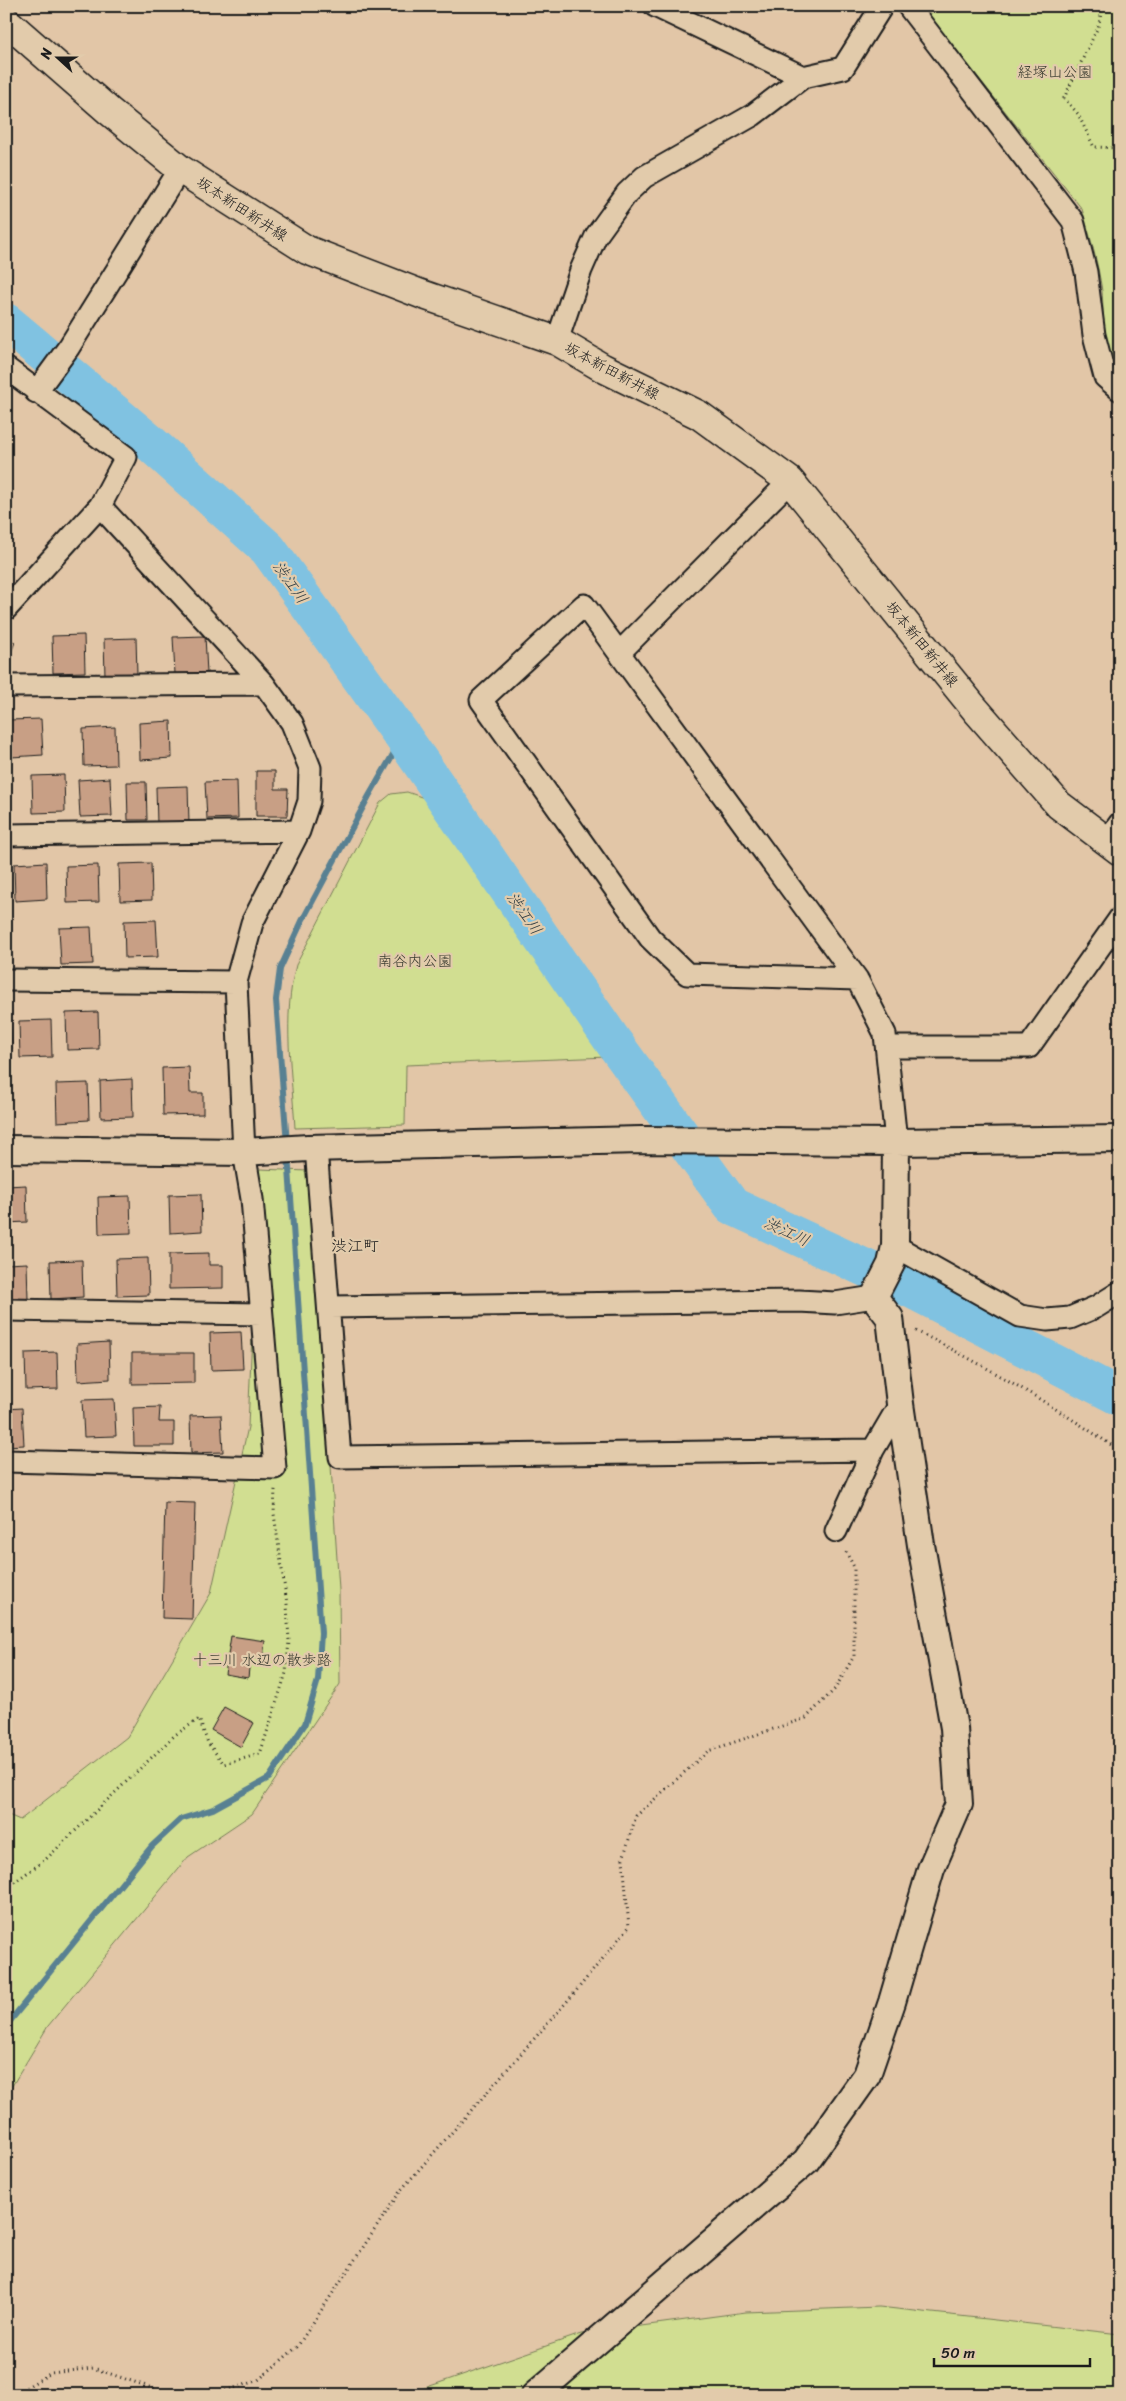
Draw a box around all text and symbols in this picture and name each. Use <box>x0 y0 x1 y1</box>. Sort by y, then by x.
north arrow <box>32 32 82 82</box>
text: N <box>33 44 60 63</box>
park label: 経塚山公園 <box>1017 59 1093 85</box>
street label: 坂本新田新井線 <box>191 169 293 249</box>
street label: 坂本新田新井線 <box>560 335 664 407</box>
water label: 渋江川 <box>265 554 316 610</box>
street label: 坂本新田新井線 <box>879 595 965 693</box>
water label: 渋江川 <box>499 885 550 941</box>
park label: 南谷内公園 <box>377 948 453 974</box>
water label: 渋江川 <box>759 1208 815 1255</box>
district label: 渋江町 <box>331 1231 379 1260</box>
park label: 十三川 水辺の散歩路 <box>193 1647 331 1673</box>
scale bar <box>934 2336 1090 2368</box>
text: 50 m <box>941 2340 976 2366</box>

